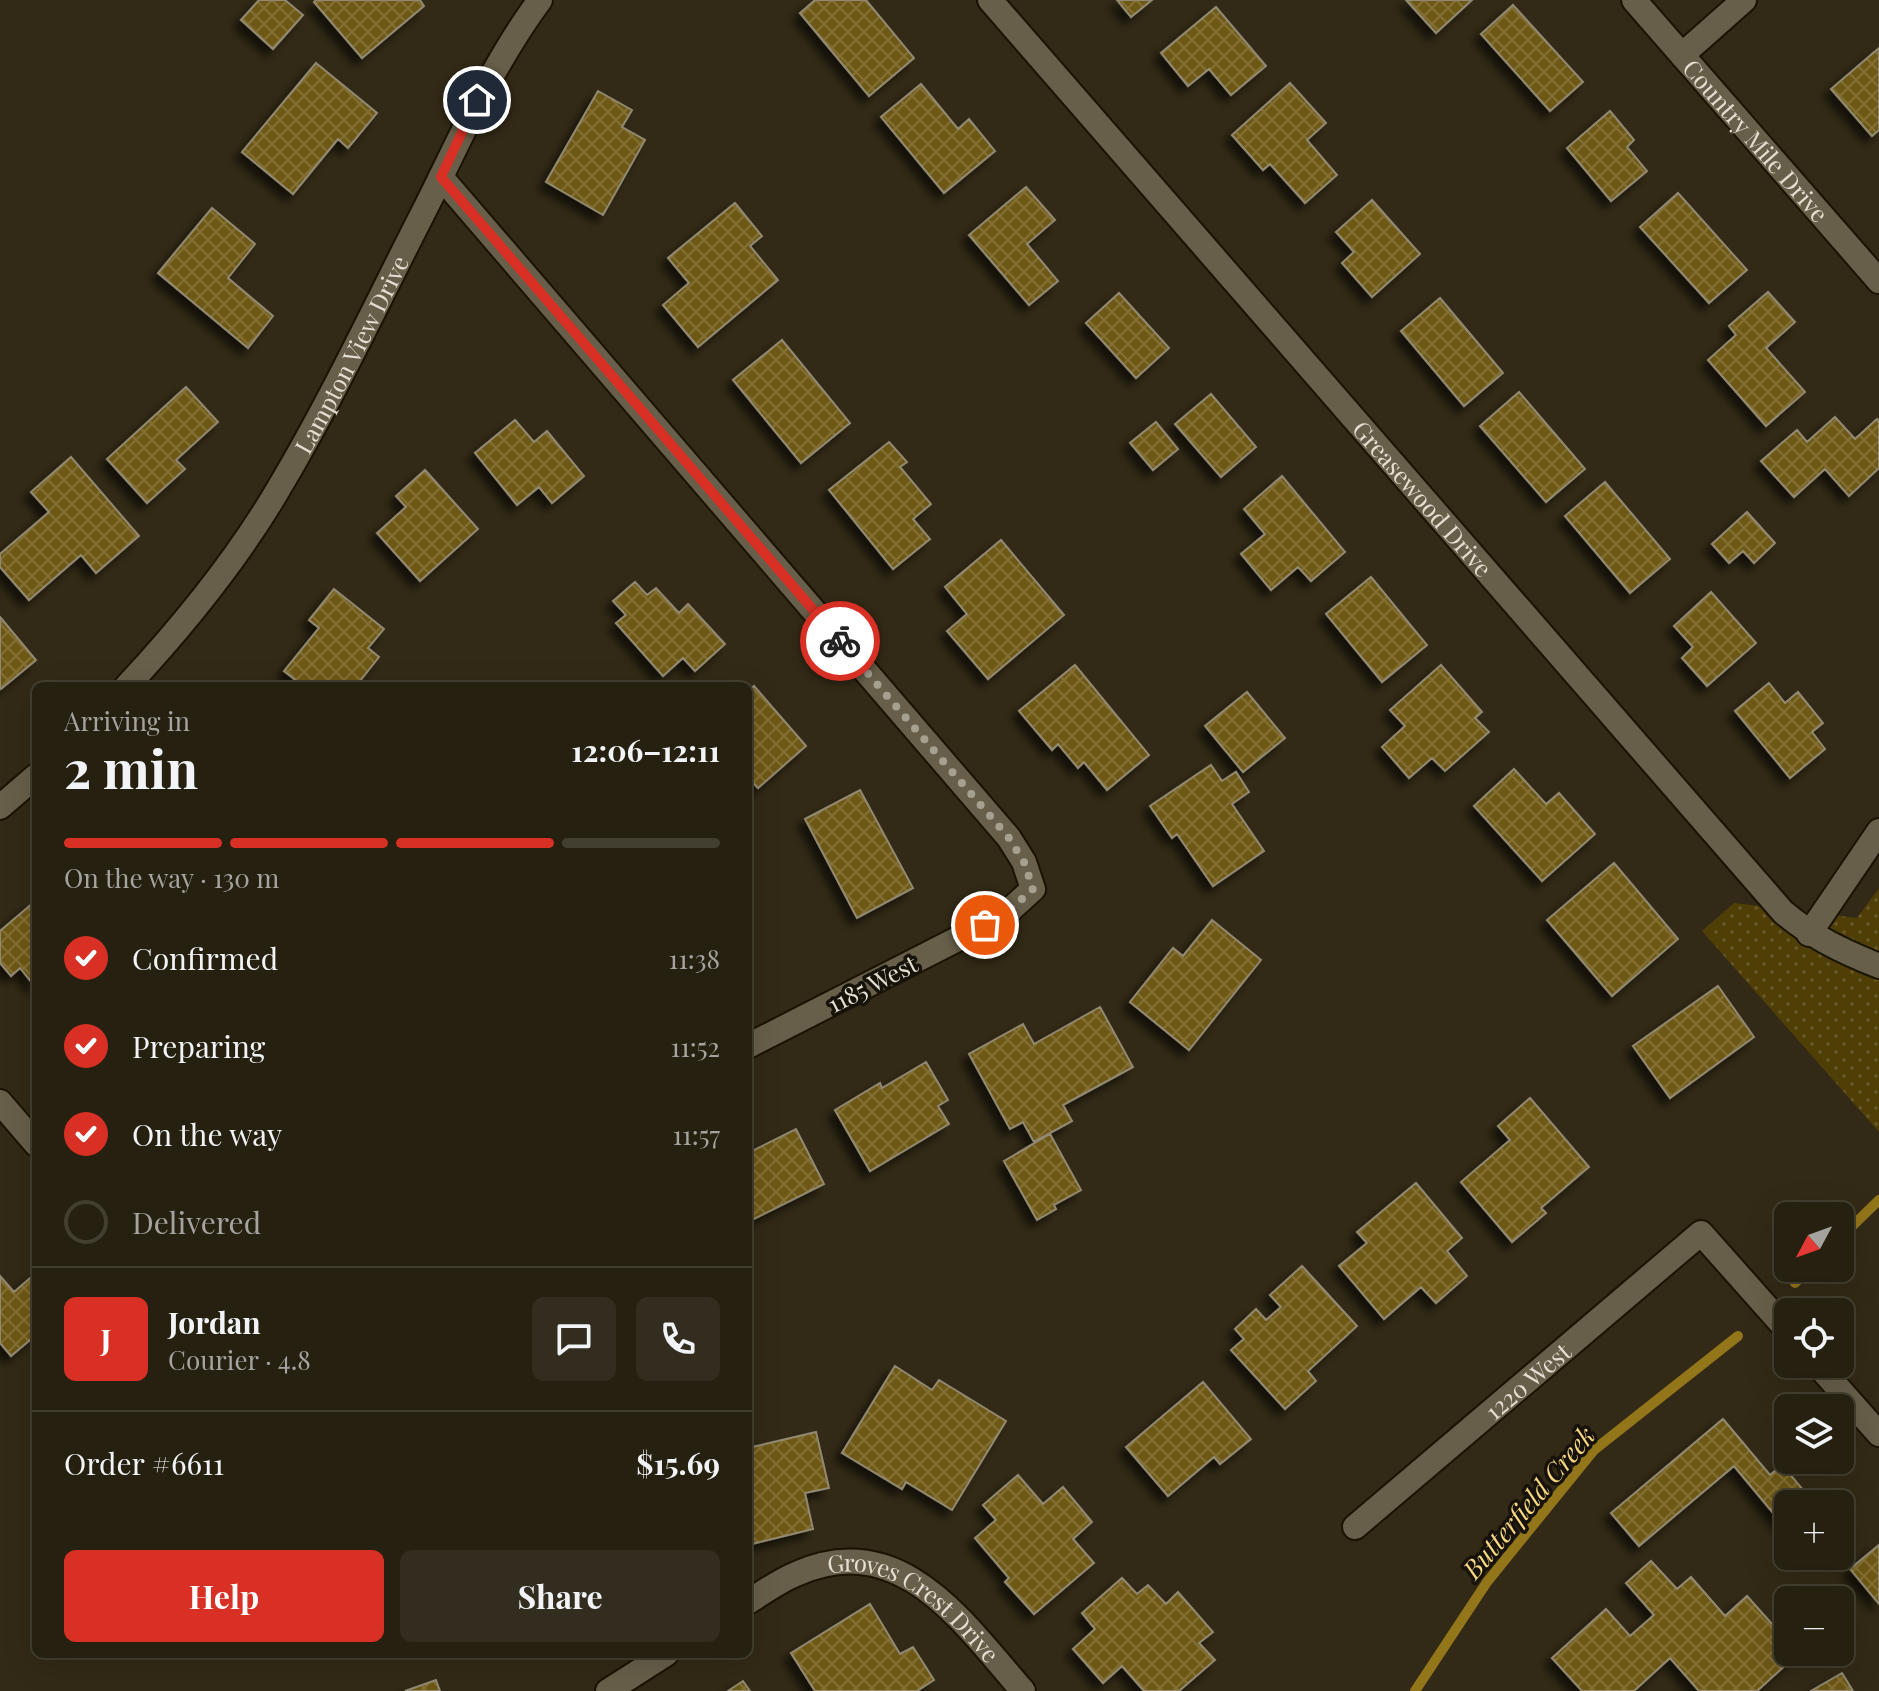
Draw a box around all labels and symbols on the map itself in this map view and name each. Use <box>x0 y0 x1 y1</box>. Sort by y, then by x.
street label: Country Mile Drive <box>1676 52 1836 228</box>
pin <box>443 66 511 134</box>
street label: Lampton View Drive <box>286 250 415 459</box>
street label: Greasewood Drive <box>1346 413 1500 583</box>
courier <box>800 601 880 681</box>
pin <box>951 891 1019 959</box>
street label: 1185 West <box>822 947 923 1019</box>
north arrow <box>1774 1202 1854 1282</box>
street label: 1220 West <box>1478 1335 1577 1426</box>
water label: Butterfield Creek <box>1453 1418 1602 1586</box>
street label: Groves Crest Drive <box>825 1545 1007 1669</box>

